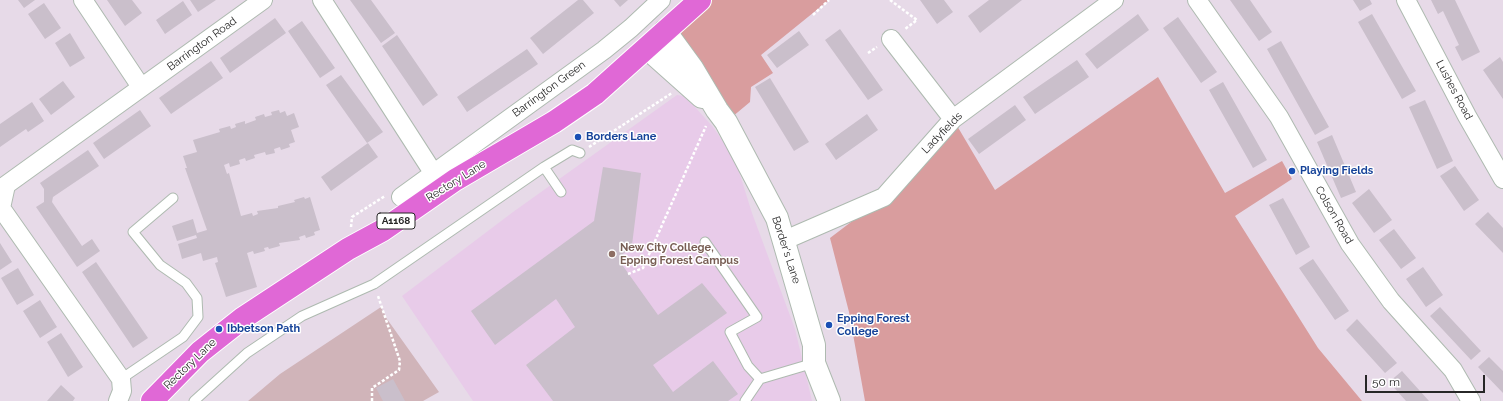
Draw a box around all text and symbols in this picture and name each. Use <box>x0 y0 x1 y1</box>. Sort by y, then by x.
street label: Barrington Road <box>165 14 239 74</box>
street label: Barrington Green <box>510 58 588 120</box>
street label: Lushes Road <box>1433 58 1475 122</box>
street label: Ladyfields <box>919 110 965 156</box>
place label: Borders Lane <box>586 130 656 144</box>
marker: Borders Lane <box>573 132 583 142</box>
street label: Rectory Lane <box>424 158 488 204</box>
place label: Playing Fields <box>1300 164 1373 178</box>
marker: Playing Fields <box>1287 166 1297 176</box>
street label: Colson Road <box>1312 184 1356 246</box>
road number: A1168 <box>377 213 415 229</box>
street label: Border's Lane <box>769 215 803 285</box>
place label: New City College, Epping Forest Campus <box>620 241 739 267</box>
marker: New City College, Epping Forest Campus <box>607 249 617 259</box>
place label: Epping Forest College <box>837 312 910 338</box>
marker: Epping Forest College <box>824 320 834 330</box>
place label: Ibbetson Path <box>227 322 300 336</box>
marker: Ibbetson Path <box>214 324 224 334</box>
street label: Rectory Lane <box>161 336 219 392</box>
scale bar <box>1367 367 1487 393</box>
text: 50 m <box>1372 375 1400 389</box>

